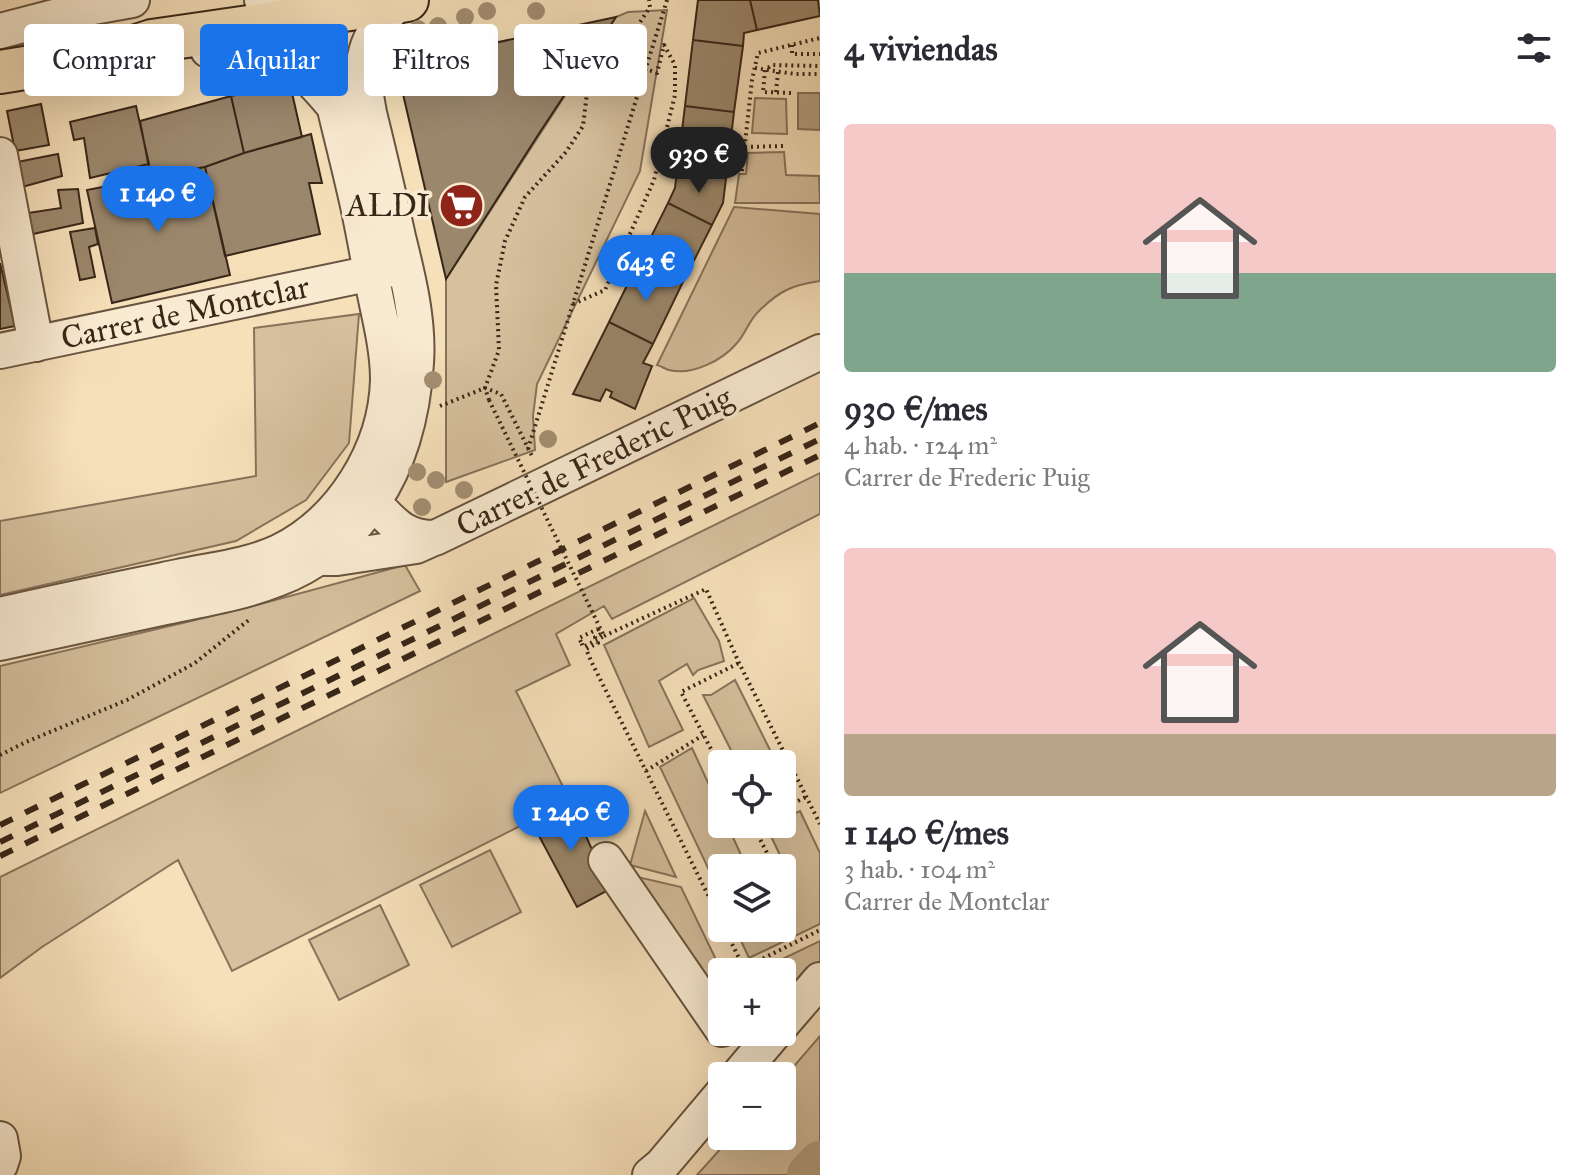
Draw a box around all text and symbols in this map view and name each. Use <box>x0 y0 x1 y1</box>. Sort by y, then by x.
chip: Comprar <box>24 24 184 96</box>
chip: Alquilar <box>200 24 348 96</box>
chip: Filtros <box>364 24 498 96</box>
chip: Nuevo <box>514 24 647 96</box>
icon: filters <box>1512 26 1556 70</box>
text: 4 viviendas <box>844 28 998 69</box>
pin: 930 € <box>643 127 755 195</box>
text: 930 € <box>669 137 729 169</box>
pin: 1 140 € <box>84 166 232 234</box>
text: 1 140 € <box>119 176 197 208</box>
icon: home <box>1128 176 1272 320</box>
supermarket icon: ALDI <box>437 181 485 229</box>
place label: ALDI <box>344 186 430 225</box>
pin: 643 € <box>590 235 702 303</box>
text: 643 € <box>616 245 676 277</box>
street label: Carrer de Montclar <box>57 267 313 358</box>
street label: Carrer de Frederic Puig <box>450 377 740 545</box>
text: 930 €/mes <box>844 388 988 429</box>
text: 4 hab. · 124 m² <box>844 429 997 461</box>
text: Carrer de Frederic Puig <box>844 461 1090 493</box>
icon: home <box>1128 600 1272 744</box>
map controls <box>708 750 796 1150</box>
button: locate <box>708 750 796 838</box>
pin: 1 240 € <box>497 785 645 853</box>
text: 1 240 € <box>531 795 611 827</box>
text: 1 140 €/mes <box>844 812 1009 853</box>
text: 3 hab. · 104 m² <box>844 853 995 885</box>
button: layers <box>708 854 796 942</box>
text: Carrer de Montclar <box>844 885 1049 917</box>
button: + <box>708 958 796 1046</box>
button: − <box>708 1062 796 1150</box>

